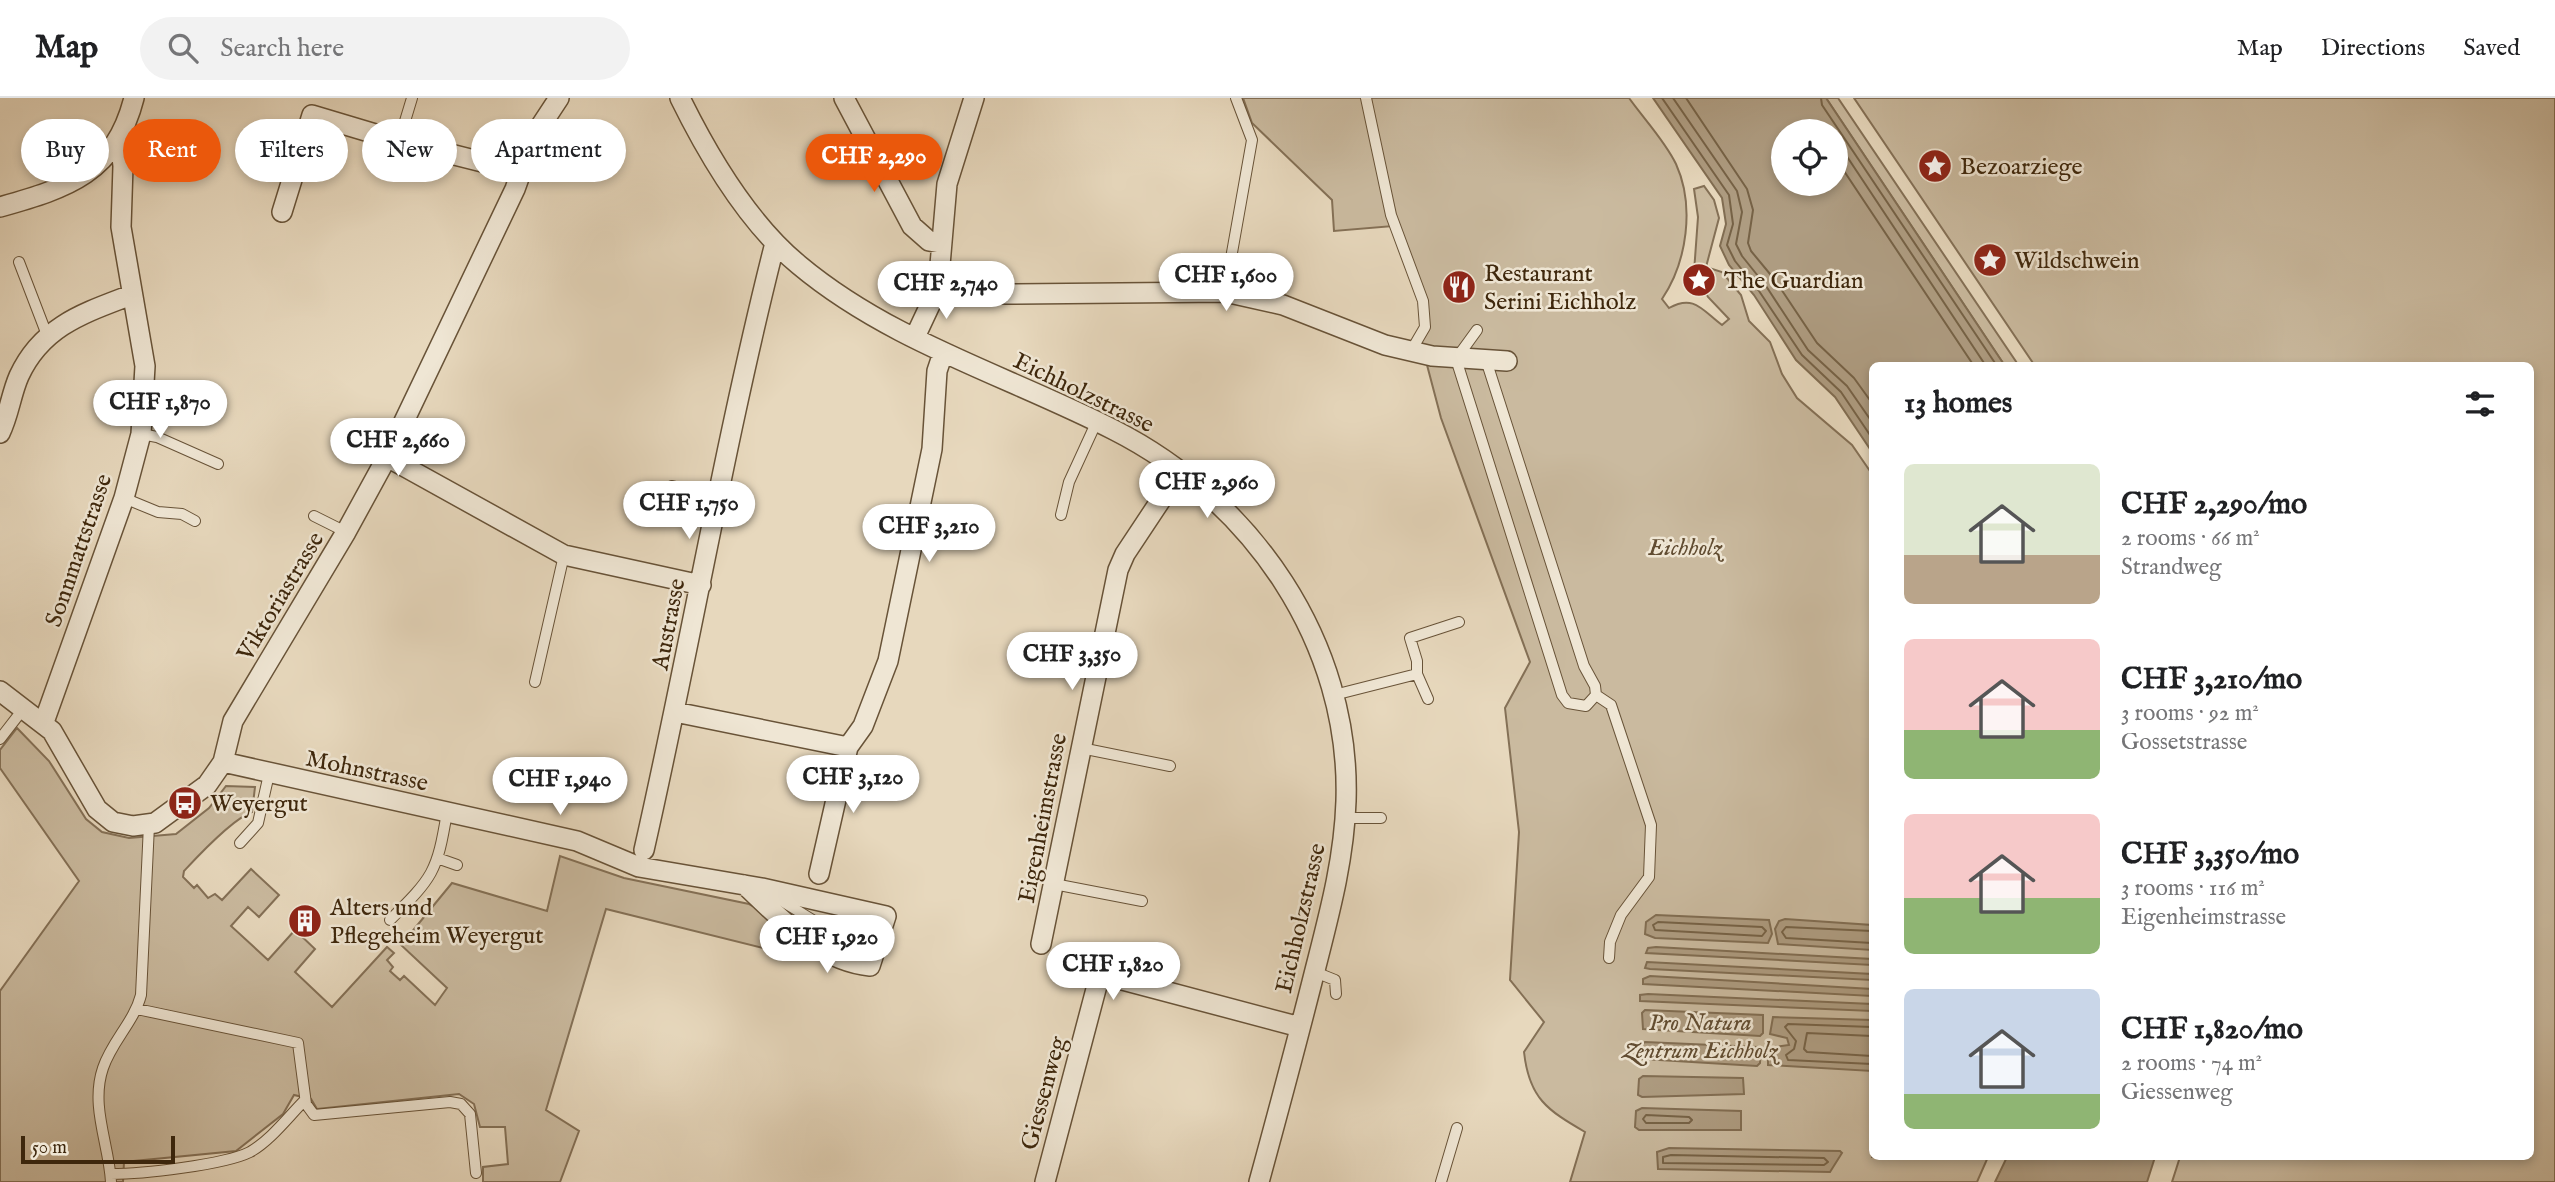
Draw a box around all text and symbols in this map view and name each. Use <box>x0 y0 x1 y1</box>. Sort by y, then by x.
search box <box>140 17 630 80</box>
text: Map <box>35 27 98 69</box>
icon: search <box>164 29 202 67</box>
text: Search here <box>220 32 344 65</box>
text: Map <box>2237 33 2283 64</box>
text: Directions <box>2321 33 2425 64</box>
text: Saved <box>2463 33 2520 64</box>
chip: Buy <box>21 119 109 182</box>
chip: Rent <box>123 119 221 182</box>
chip: Filters <box>235 119 348 182</box>
chip: New <box>362 119 457 182</box>
chip: Apartment <box>471 119 626 182</box>
map controls <box>1771 119 1848 196</box>
button: locate <box>1771 119 1848 196</box>
pin: CHF 2,290 <box>794 134 954 194</box>
text: CHF 2,290 <box>822 142 926 171</box>
place icon: Bezoarziege <box>1916 147 1954 185</box>
place label: Bezoarziege <box>1960 152 2083 183</box>
place icon: Wildschwein <box>1971 241 2009 279</box>
place label: Wildschwein <box>2014 246 2140 277</box>
pin: CHF 1,600 <box>1146 254 1306 313</box>
place label: Restaurant Serini Eichholz <box>1484 259 1636 318</box>
text: CHF 1,600 <box>1175 261 1277 290</box>
place icon: The Guardian <box>1680 261 1718 299</box>
pin: CHF 2,740 <box>866 262 1026 321</box>
place label: The Guardian <box>1724 266 1864 297</box>
restaurant icon: Restaurant Serini Eichholz <box>1440 268 1478 306</box>
text: CHF 2,740 <box>894 269 998 298</box>
street label: Eichholzstrasse <box>1008 346 1159 441</box>
pin: CHF 1,870 <box>80 380 240 440</box>
text: 13 homes <box>1904 385 2012 423</box>
icon: filters <box>2461 385 2499 423</box>
text: CHF 1,870 <box>109 388 211 417</box>
pin: CHF 2,660 <box>318 418 478 478</box>
text: CHF 2,660 <box>346 426 450 455</box>
pin: CHF 2,960 <box>1127 460 1287 520</box>
text: CHF 2,960 <box>1155 468 1259 497</box>
street label: Sonnmattstrasse <box>39 470 120 631</box>
pin: CHF 1,750 <box>609 482 769 541</box>
text: CHF 2,290/mo <box>2121 486 2307 524</box>
text: CHF 1,750 <box>639 489 739 518</box>
icon: home <box>1960 492 2044 576</box>
pin: CHF 3,210 <box>849 504 1009 564</box>
text: CHF 3,210 <box>878 512 980 541</box>
text: 2 rooms · 66 m² <box>2121 524 2260 553</box>
street label: Viktoriastrasse <box>230 526 332 668</box>
park label: Eichholz <box>1647 533 1725 564</box>
text: Strandweg <box>2121 553 2221 582</box>
street label: Austrasse <box>645 576 694 674</box>
pin: CHF 3,350 <box>992 632 1152 692</box>
text: CHF 3,350 <box>1023 640 1121 669</box>
text: CHF 3,210/mo <box>2121 661 2302 699</box>
icon: home <box>1960 667 2044 751</box>
text: 3 rooms · 92 m² <box>2121 699 2259 728</box>
text: Gossetstrasse <box>2121 728 2247 757</box>
street label: Eigenheimstrasse <box>1012 731 1075 906</box>
street label: Mohnstrasse <box>303 743 431 800</box>
pin: CHF 3,120 <box>773 756 933 815</box>
pin: CHF 1,940 <box>480 758 640 817</box>
text: CHF 3,120 <box>802 763 904 792</box>
text: CHF 1,940 <box>509 765 611 794</box>
bus stop icon: Weyergut <box>166 784 204 822</box>
place label: Weyergut <box>210 789 308 820</box>
text: CHF 3,350/mo <box>2121 836 2299 874</box>
street label: Eichholzstrasse <box>1269 840 1334 996</box>
icon: home <box>1960 842 2044 926</box>
text: 3 rooms · 116 m² <box>2121 874 2265 903</box>
place label: Alters und Pflegeheim Weyergut <box>329 893 544 952</box>
building icon: Alters und Pflegeheim Weyergut <box>286 902 324 940</box>
text: Eigenheimstrasse <box>2121 903 2286 932</box>
pin: CHF 1,920 <box>747 916 907 975</box>
text: CHF 1,920 <box>776 923 878 952</box>
pin: CHF 1,820 <box>1033 942 1193 1002</box>
text: CHF 1,820 <box>1062 950 1164 979</box>
park label: Pro Natura Zentrum Eichholz <box>1620 1008 1781 1067</box>
text: CHF 1,820/mo <box>2121 1011 2303 1049</box>
icon: home <box>1960 1017 2044 1101</box>
street label: Giessenweg <box>1014 1032 1075 1154</box>
text: 2 rooms · 74 m² <box>2121 1049 2262 1078</box>
text: Giessenweg <box>2121 1078 2233 1107</box>
scale bar <box>21 1133 175 1165</box>
text: 50 m <box>32 1136 67 1160</box>

